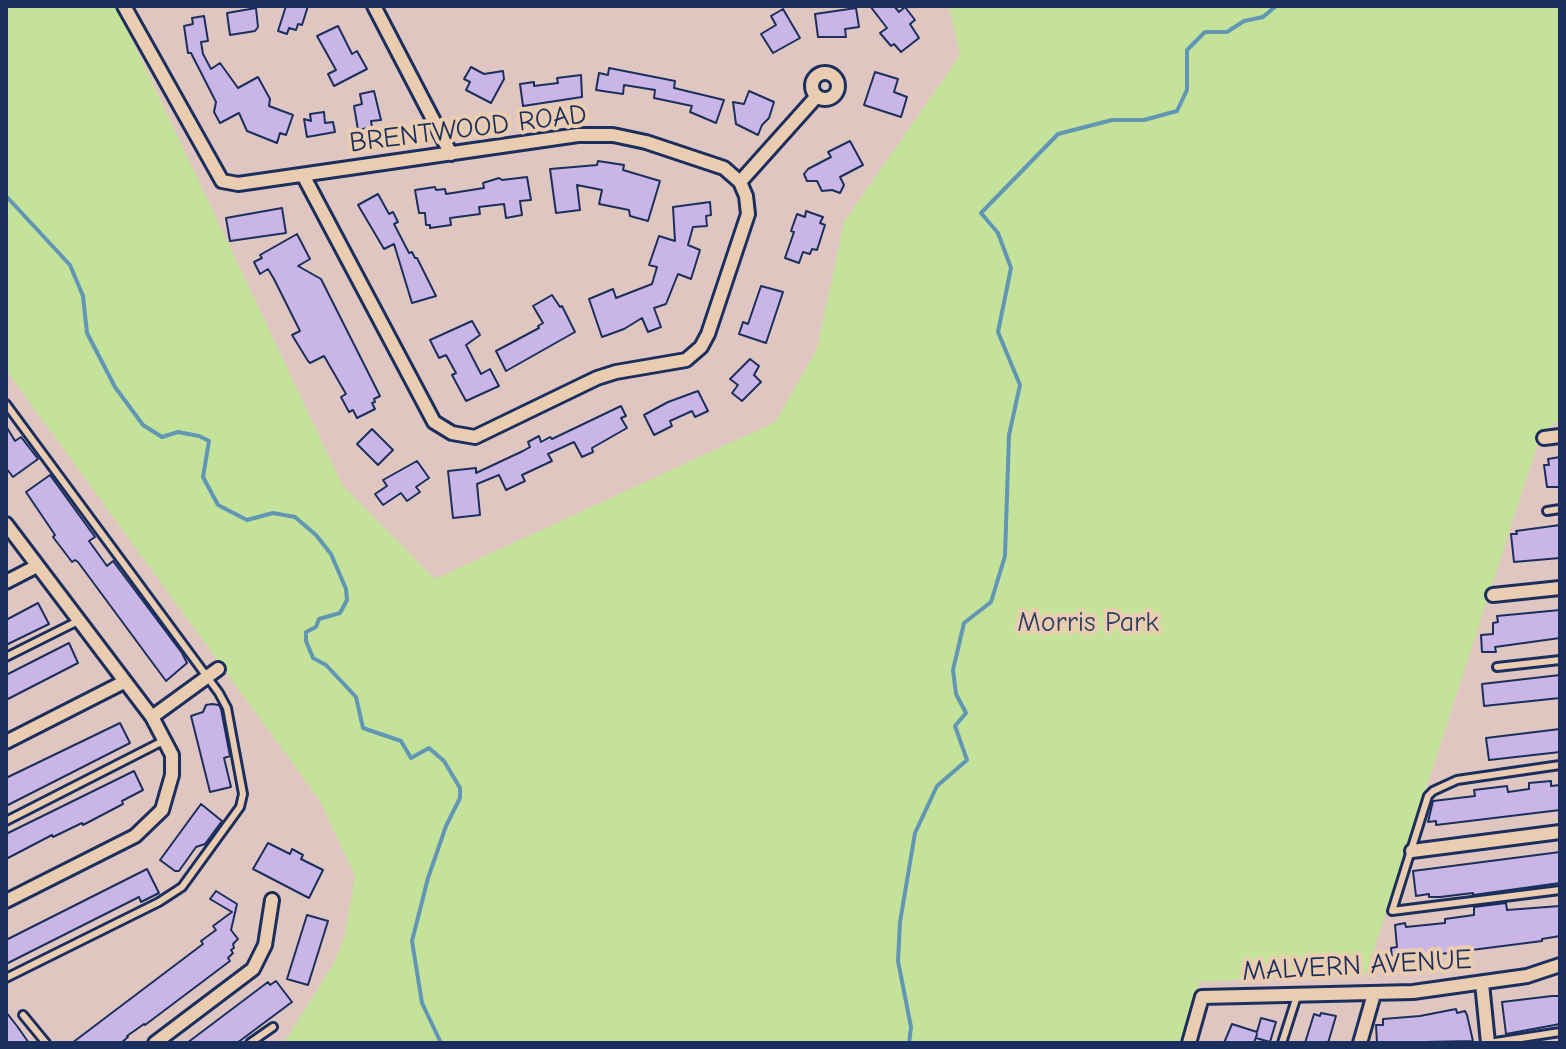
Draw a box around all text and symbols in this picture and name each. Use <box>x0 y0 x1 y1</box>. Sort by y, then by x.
street label: BRENTWOOD ROAD <box>348 98 588 160</box>
park label: Morris Park <box>1017 606 1159 640</box>
street label: MALVERN AVENUE <box>1241 943 1473 989</box>

